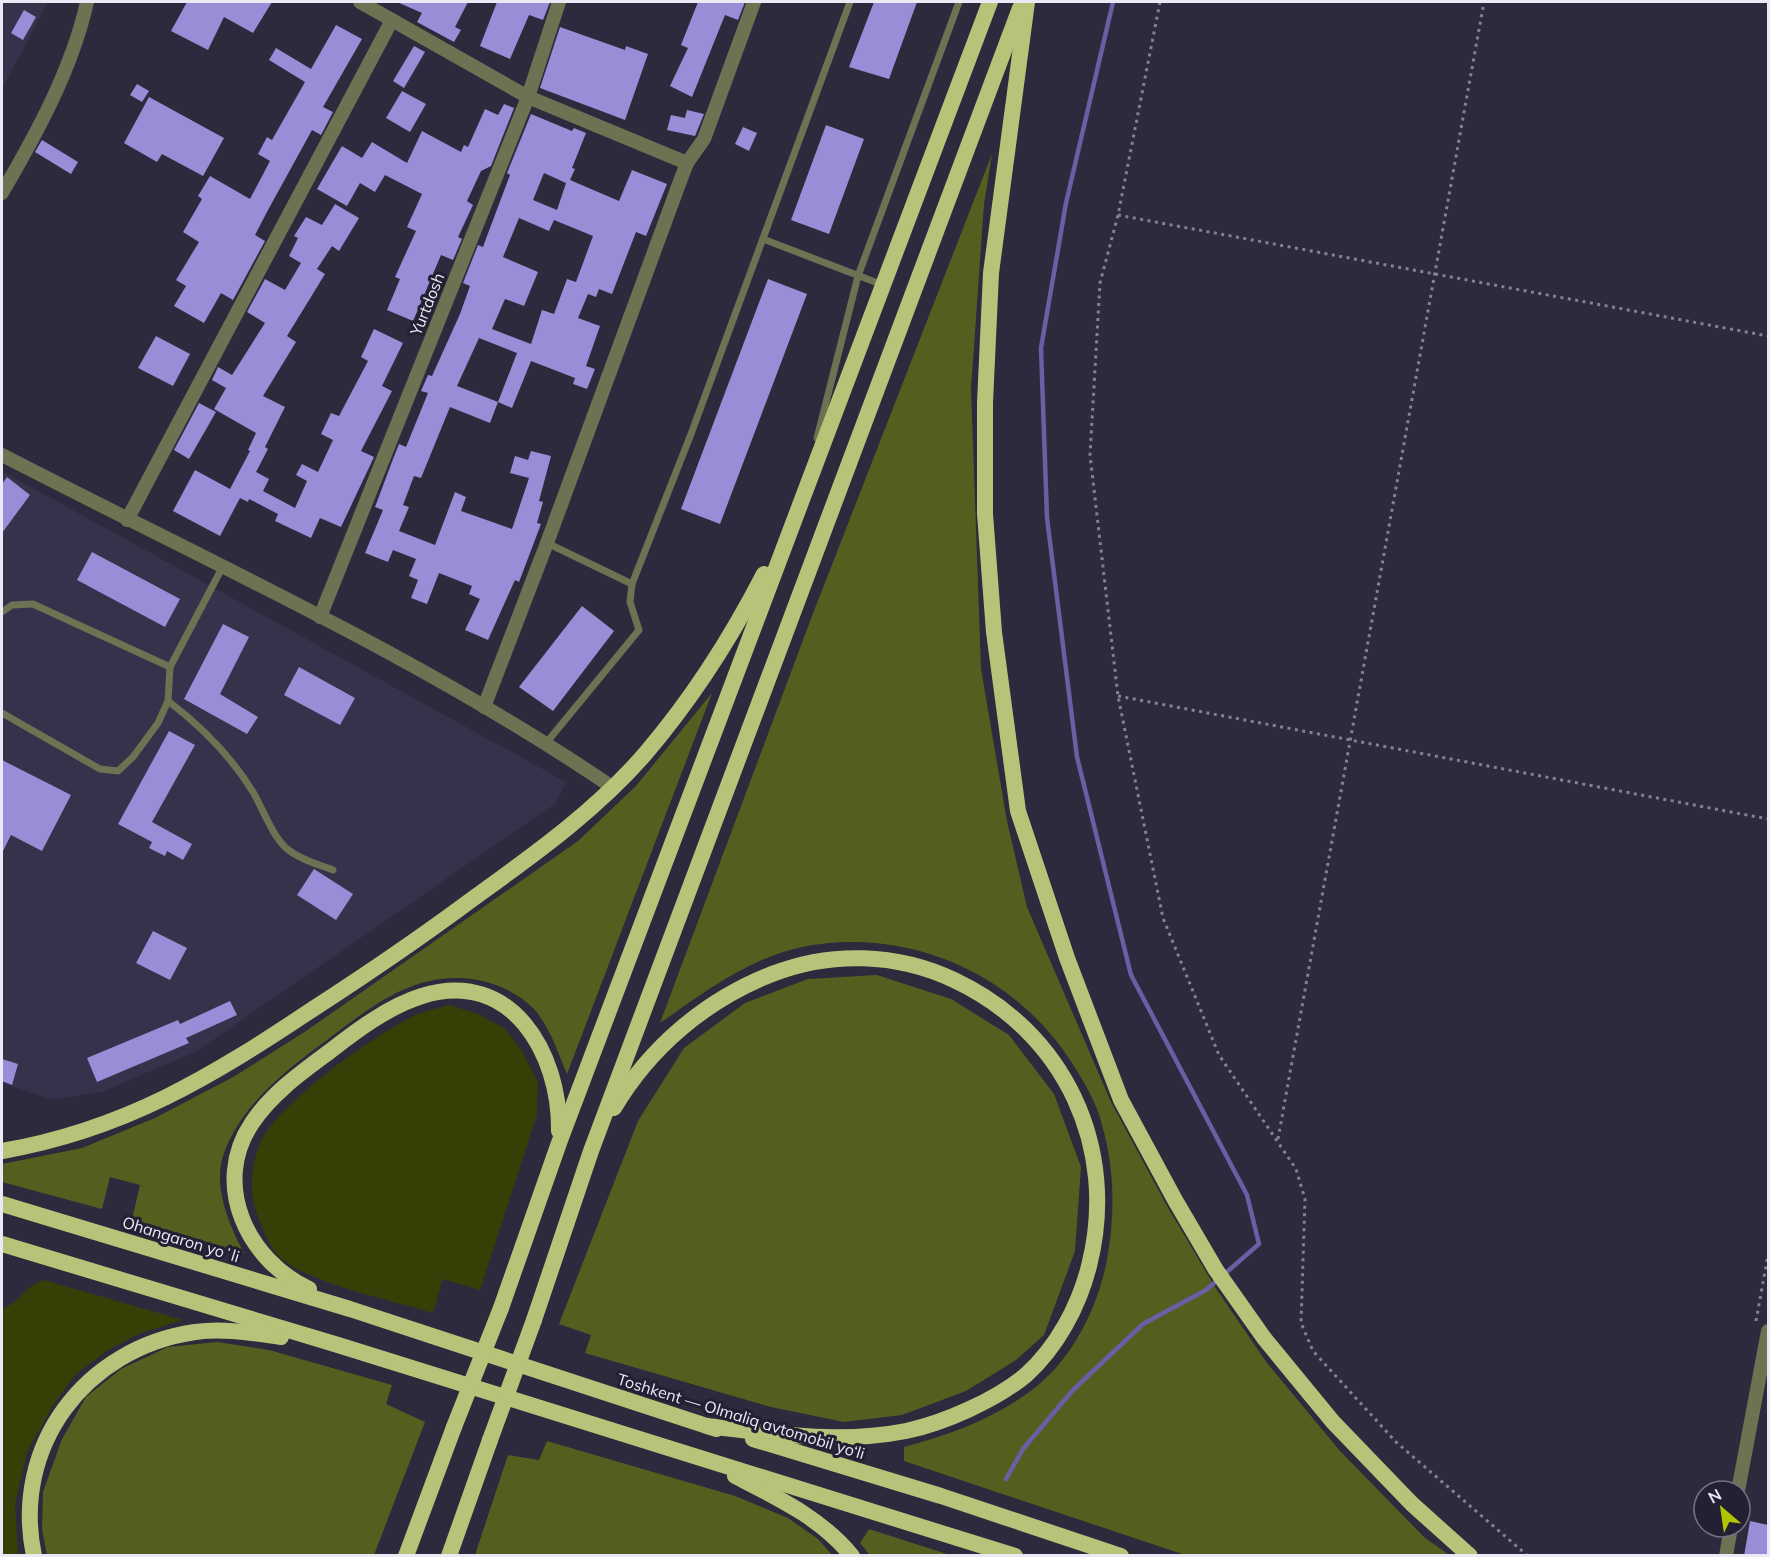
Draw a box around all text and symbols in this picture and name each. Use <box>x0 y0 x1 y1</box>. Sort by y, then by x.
street label: Yurtdosh <box>405 270 449 339</box>
street label: Ohangaron yoʻli <box>120 1212 242 1266</box>
street label: Toshkent — Olmaliq avtomobil yo‘li <box>615 1369 867 1463</box>
north arrow <box>1692 1479 1752 1539</box>
text: N <box>1705 1484 1725 1508</box>

